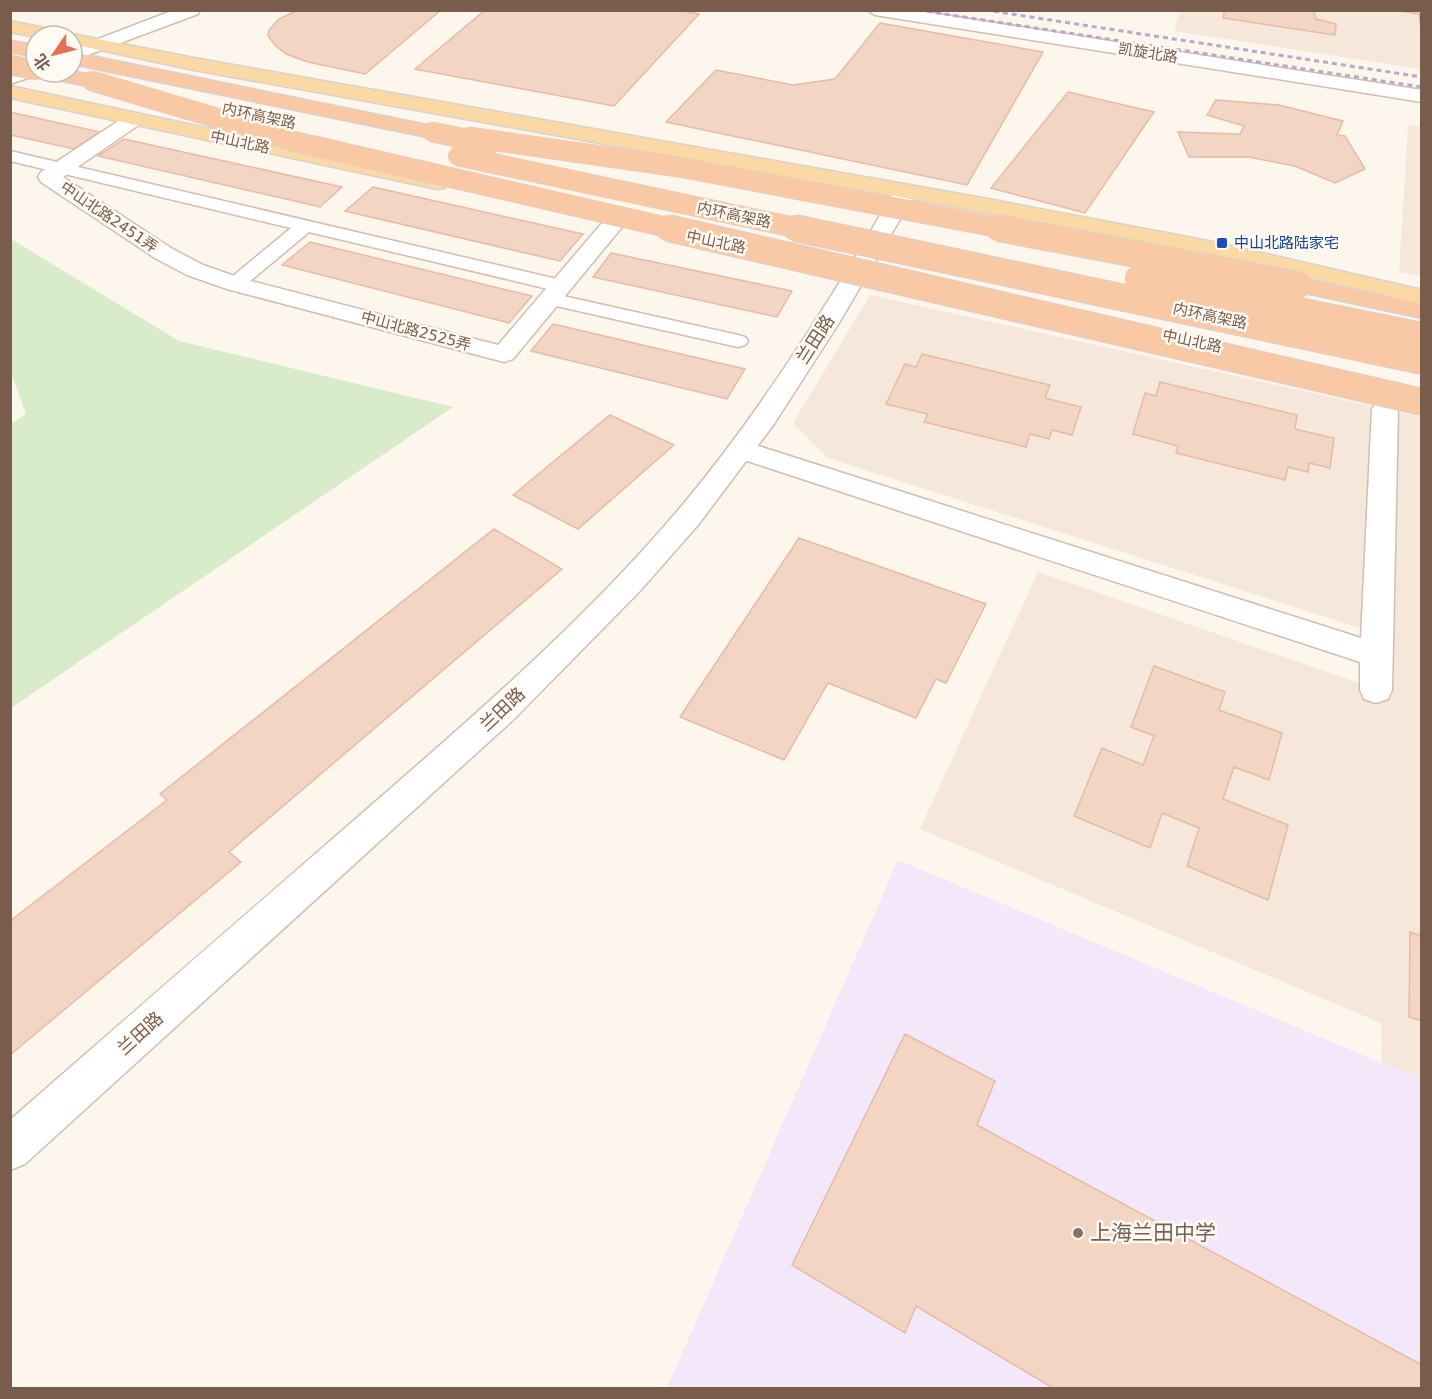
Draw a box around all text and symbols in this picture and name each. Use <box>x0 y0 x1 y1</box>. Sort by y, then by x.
north arrow <box>24 24 84 84</box>
street label: 凯旋北路 <box>1117 39 1179 67</box>
text: 北 <box>30 50 54 74</box>
street label: 内环高架路 <box>220 99 298 133</box>
street label: 中山北路 <box>209 127 271 157</box>
street label: 中山北路2451弄 <box>57 178 161 256</box>
street label: 内环高架路 <box>695 198 773 232</box>
street label: 中山北路 <box>685 227 747 257</box>
place label: 中山北路陆家宅 <box>1234 234 1339 252</box>
marker: 中山北路陆家宅 <box>1215 236 1229 250</box>
street label: 内环高架路 <box>1171 299 1249 333</box>
street label: 中山北路2525弄 <box>359 308 473 354</box>
street label: 兰田路 <box>791 311 839 367</box>
street label: 中山北路 <box>1161 326 1223 356</box>
street label: 兰田路 <box>475 683 529 735</box>
street label: 兰田路 <box>113 1007 167 1059</box>
place label: 上海兰田中学 <box>1090 1221 1216 1245</box>
marker: 上海兰田中学 <box>1071 1226 1085 1240</box>

